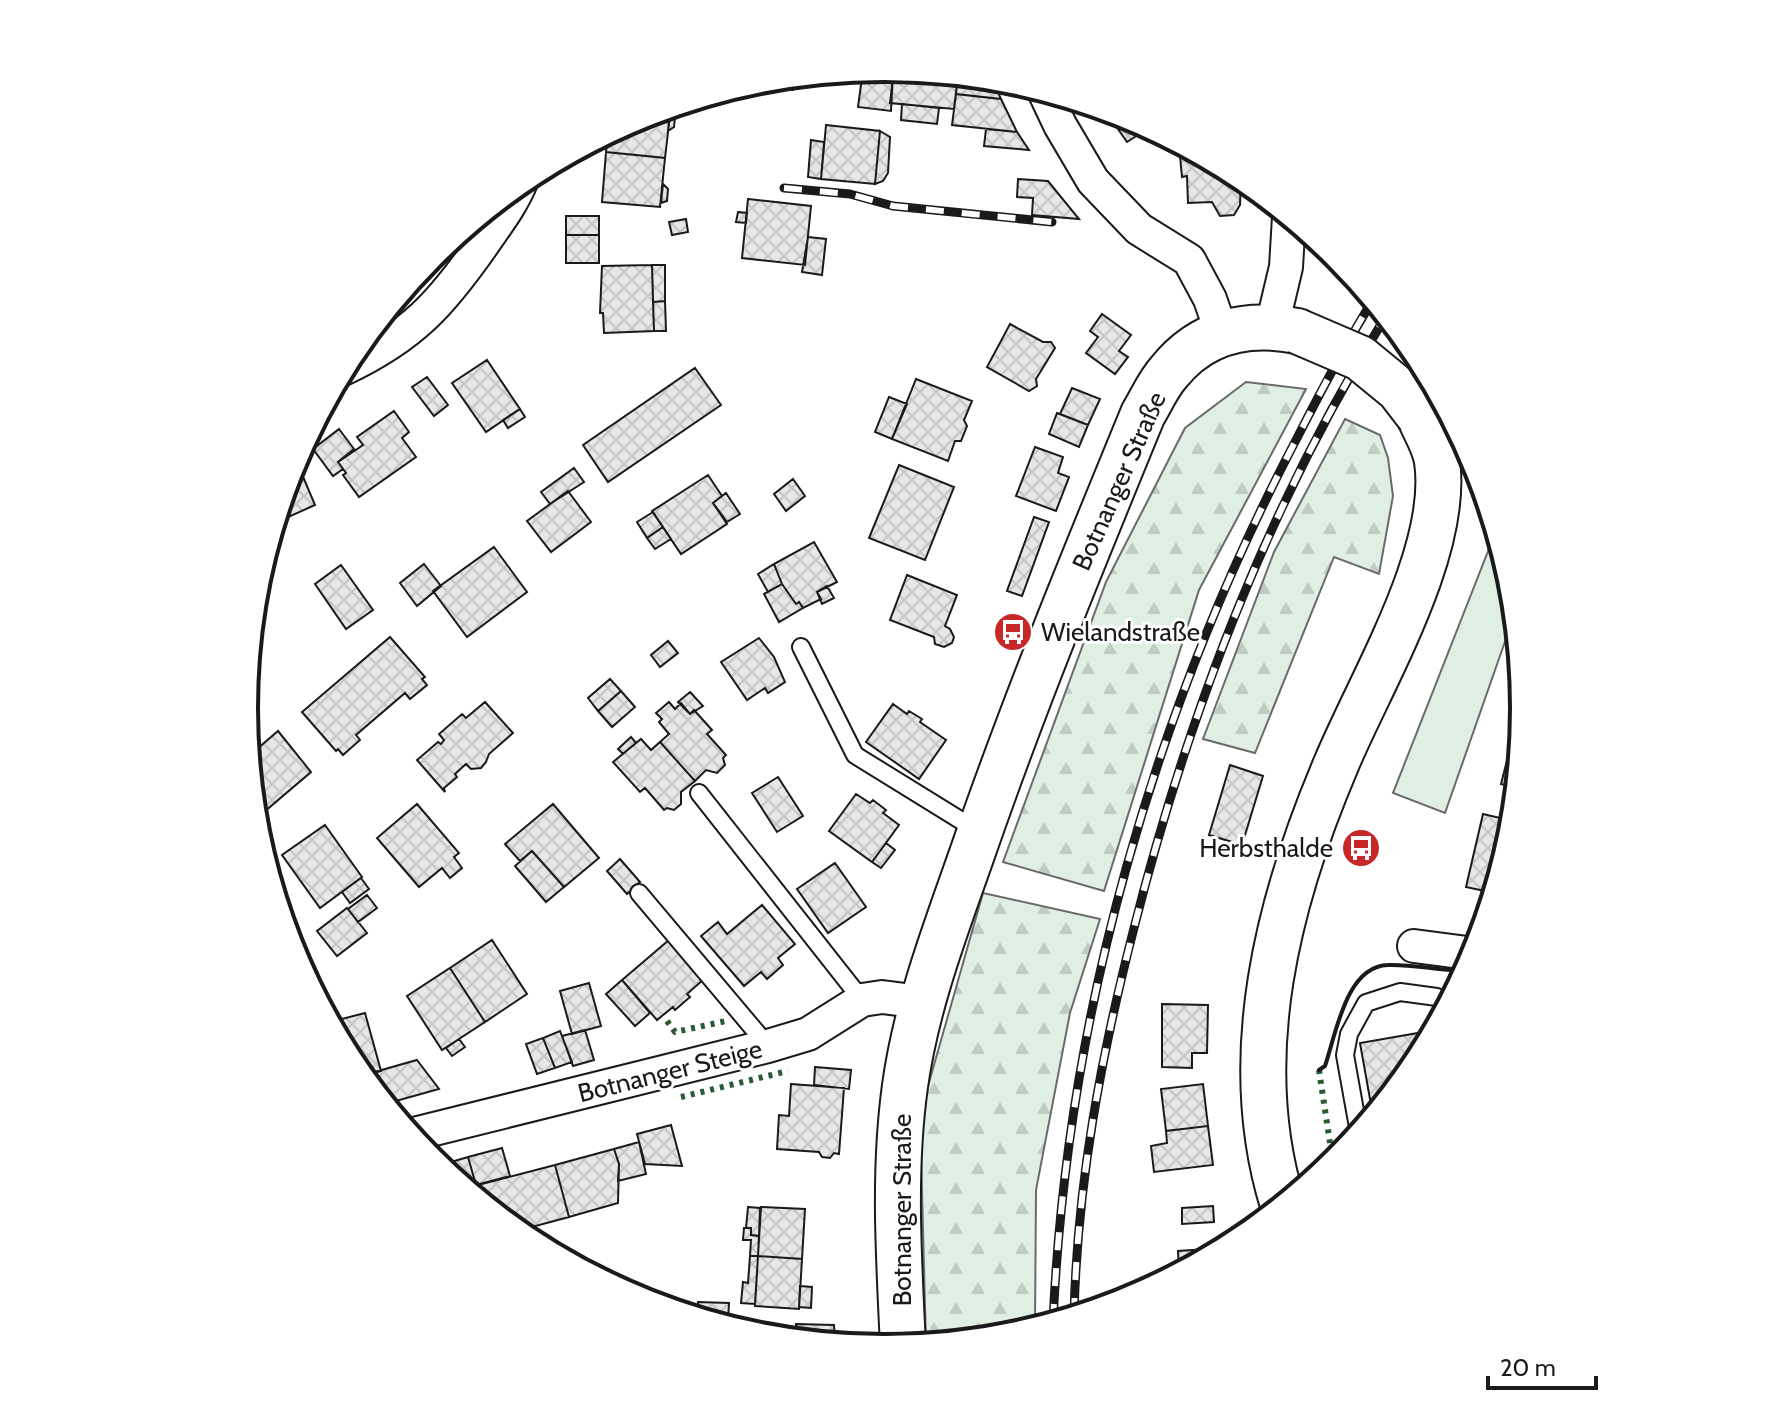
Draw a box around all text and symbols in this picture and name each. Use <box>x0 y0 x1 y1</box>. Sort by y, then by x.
street label: Botnanger Straße <box>1065 387 1173 575</box>
bus stop icon: Wielandstraße <box>992 611 1034 653</box>
place label: Wielandstraße <box>1041 616 1200 648</box>
bus stop icon: Herbsthalde <box>1340 827 1382 869</box>
place label: Herbsthalde <box>1199 832 1333 864</box>
street label: Botnanger Steige <box>575 1033 765 1109</box>
street label: Botnanger Straße <box>886 1114 918 1306</box>
scale bar <box>1488 1340 1596 1390</box>
text: 20 m <box>1500 1353 1556 1382</box>

